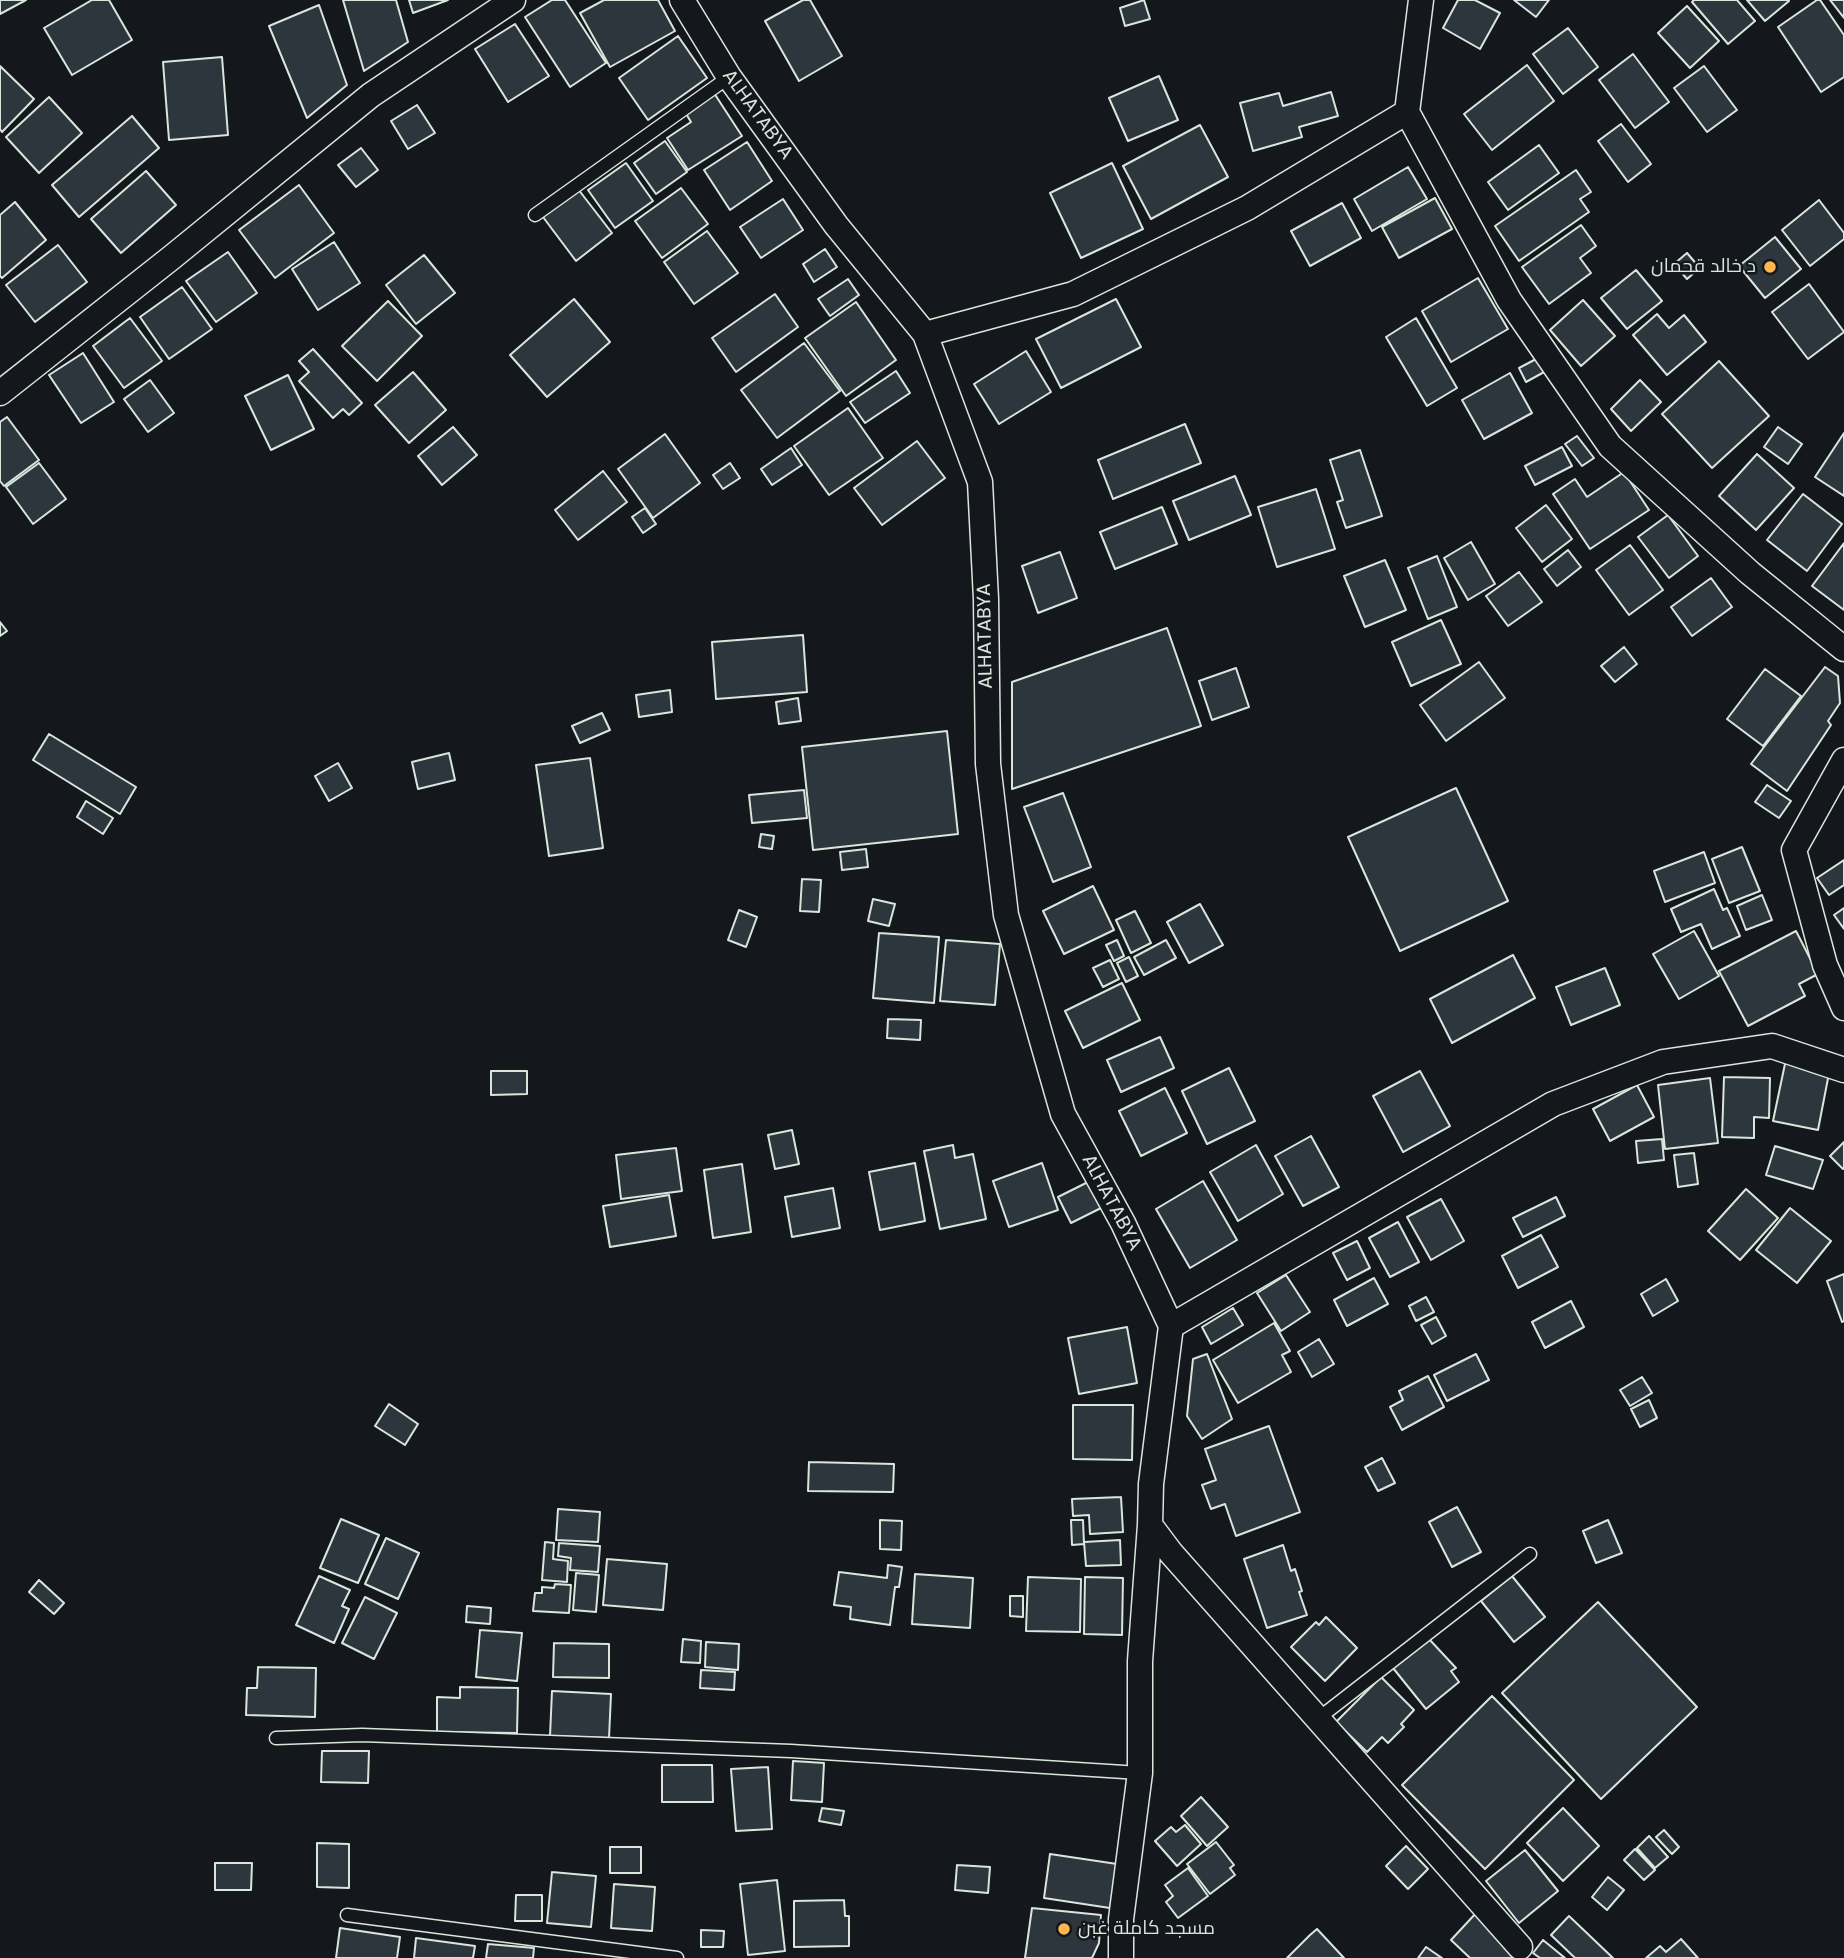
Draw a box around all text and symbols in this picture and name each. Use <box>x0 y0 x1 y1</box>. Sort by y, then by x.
street label: ALHATABYA <box>717 66 797 164</box>
place label: د خالد قحمان <box>1651 256 1756 278</box>
marker: د خالد قحمان <box>1762 259 1778 275</box>
street label: ALHATABYA <box>974 583 998 689</box>
street label: ALHATABYA <box>1076 1151 1146 1255</box>
place label: مسجد كاملة غبن <box>1078 1918 1215 1940</box>
marker: مسجد كاملة غبن <box>1056 1921 1072 1937</box>

